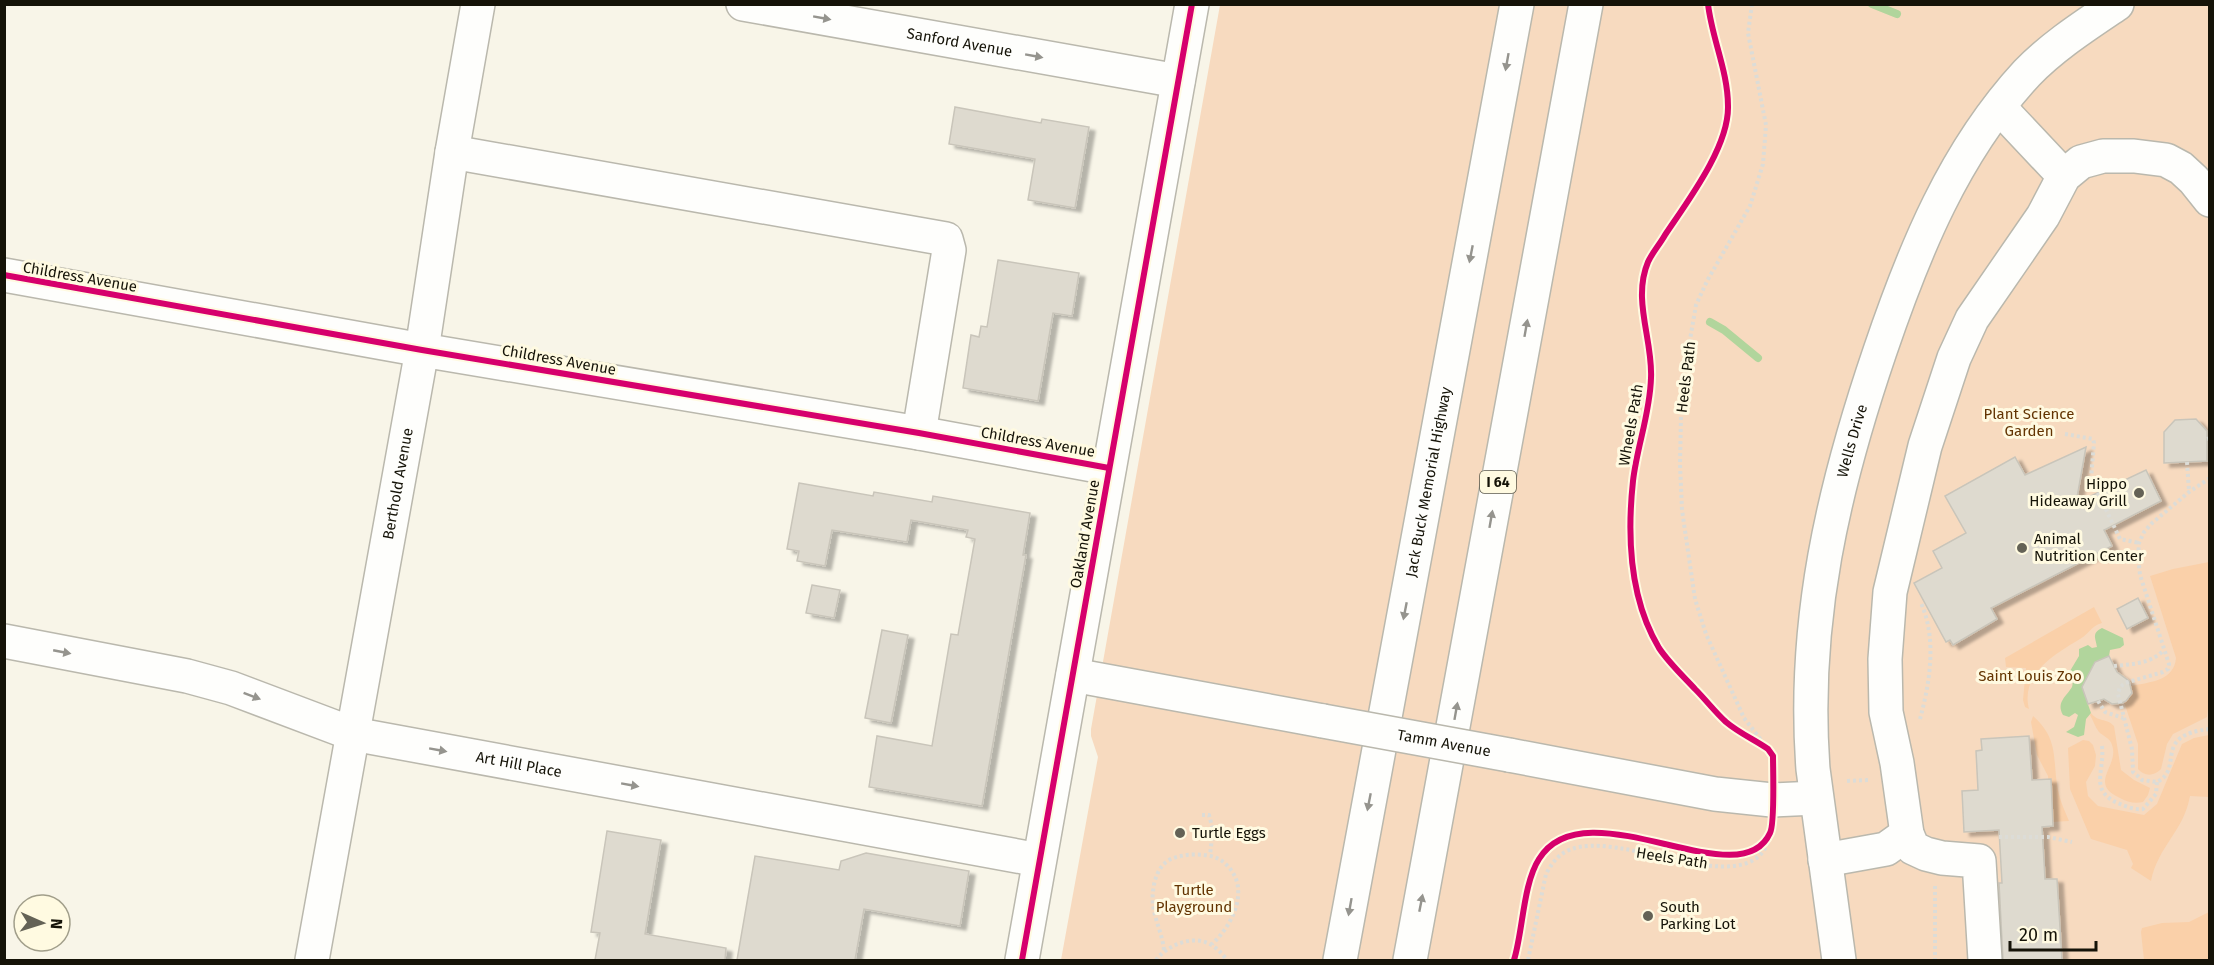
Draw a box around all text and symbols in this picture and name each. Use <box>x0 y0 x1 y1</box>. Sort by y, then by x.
one-way arrow <box>812 14 831 23</box>
street label: Sanford Avenue <box>905 24 1014 61</box>
one-way arrow <box>1025 52 1044 61</box>
one-way arrow <box>1502 53 1511 72</box>
one-way arrow <box>1466 244 1475 263</box>
street label: Childress Avenue <box>21 258 139 296</box>
one-way arrow <box>1522 318 1531 337</box>
street label: Heels Path <box>1673 340 1699 414</box>
street label: Childress Avenue <box>500 341 618 379</box>
street label: Wheels Path <box>1615 382 1647 468</box>
street label: Jack Buck Memorial Highway <box>1402 385 1455 579</box>
street label: Wells Drive <box>1833 402 1871 480</box>
park label: Plant Science Garden <box>1984 405 2074 440</box>
street label: Childress Avenue <box>979 423 1097 461</box>
street label: Berthold Avenue <box>379 426 417 541</box>
road number: I 64 <box>1480 471 1516 493</box>
place label: Hippo Hideaway Grill <box>2029 475 2128 510</box>
street label: Oakland Avenue <box>1067 478 1103 590</box>
marker: Hippo Hideaway Grill <box>2132 486 2146 500</box>
one-way arrow <box>1487 510 1496 529</box>
place label: Animal Nutrition Center <box>2034 530 2144 565</box>
marker: Animal Nutrition Center <box>2015 541 2029 555</box>
one-way arrow <box>1400 601 1409 620</box>
one-way arrow <box>53 648 72 657</box>
park label: Saint Louis Zoo <box>1978 667 2082 685</box>
one-way arrow <box>243 692 261 702</box>
one-way arrow <box>1452 702 1461 721</box>
street label: Tamm Avenue <box>1396 726 1492 760</box>
one-way arrow <box>429 746 448 755</box>
street label: Art Hill Place <box>474 748 563 781</box>
one-way arrow <box>621 781 640 790</box>
one-way arrow <box>1364 793 1373 812</box>
place label: Turtle Eggs <box>1192 824 1266 842</box>
marker: Turtle Eggs <box>1173 826 1187 840</box>
street label: Heels Path <box>1635 843 1709 873</box>
park label: Turtle Playground <box>1156 881 1232 916</box>
north arrow <box>12 893 72 953</box>
one-way arrow <box>1416 893 1425 912</box>
one-way arrow <box>1345 897 1354 916</box>
place label: South Parking Lot <box>1660 898 1736 933</box>
marker: South Parking Lot <box>1641 909 1655 923</box>
scale bar <box>2010 914 2096 952</box>
text: N <box>47 918 66 930</box>
text: 20 m <box>2019 924 2058 946</box>

